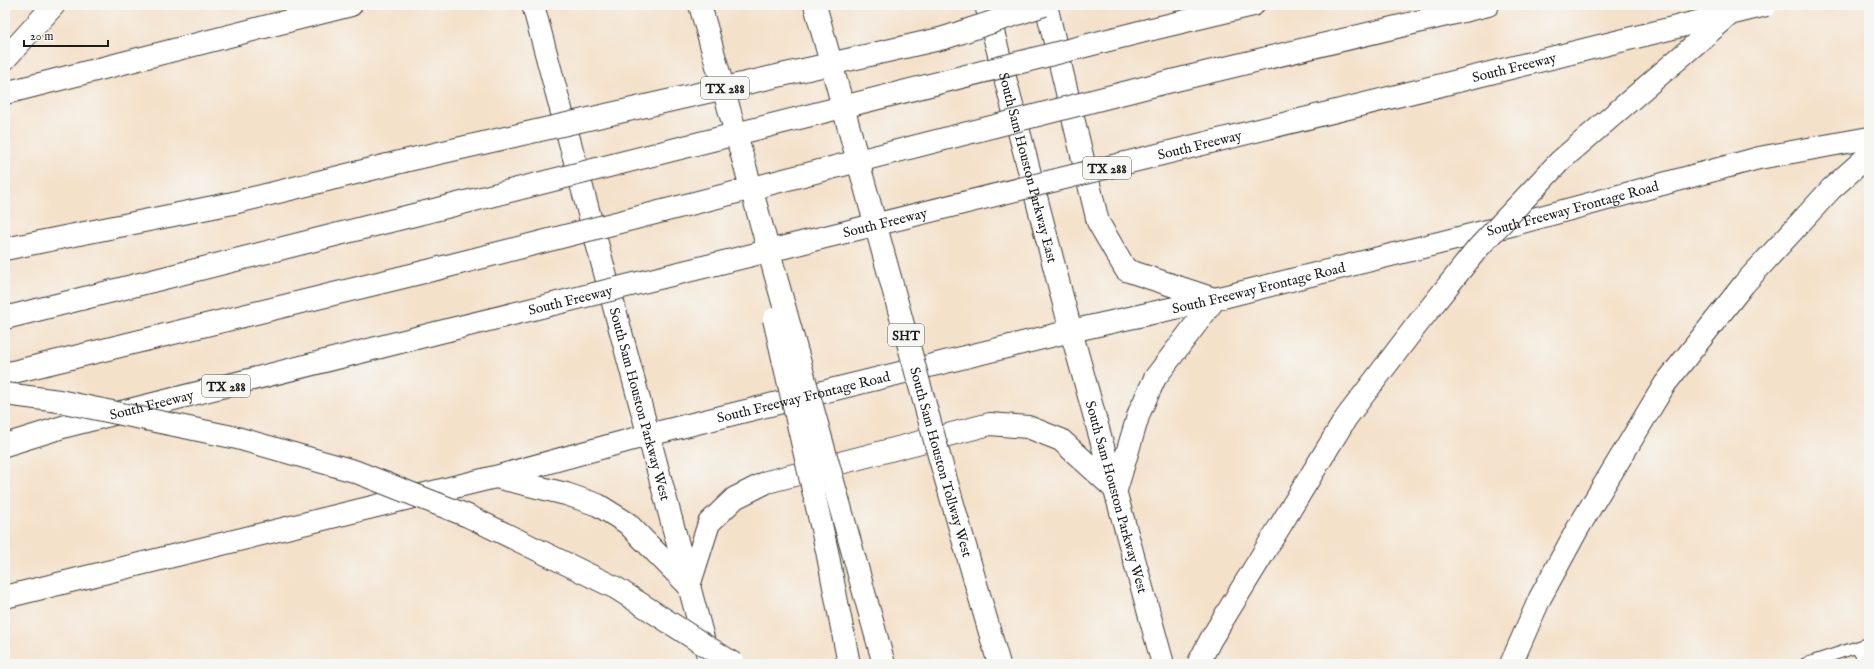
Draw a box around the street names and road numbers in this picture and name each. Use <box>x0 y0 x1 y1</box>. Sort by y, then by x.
street label: South Freeway <box>1470 49 1558 87</box>
street label: South Sam Houston Parkway East <box>994 71 1061 265</box>
road number: TX 288 <box>701 77 749 99</box>
street label: South Freeway <box>1156 127 1244 165</box>
road number: TX 288 <box>1083 157 1131 179</box>
street label: South Freeway Frontage Road <box>1485 177 1661 241</box>
street label: South Freeway <box>841 204 929 242</box>
street label: South Freeway Frontage Road <box>1170 259 1348 318</box>
street label: South Freeway <box>527 282 615 320</box>
street label: South Sam Houston Parkway West <box>605 306 674 503</box>
road number: SHT <box>888 324 924 346</box>
street label: South Sam Houston Tollway West <box>905 365 976 559</box>
street label: South Freeway Frontage Road <box>715 368 892 428</box>
road number: TX 288 <box>202 375 250 397</box>
street label: South Freeway <box>108 386 196 425</box>
street label: South Sam Houston Parkway West <box>1081 399 1151 596</box>

